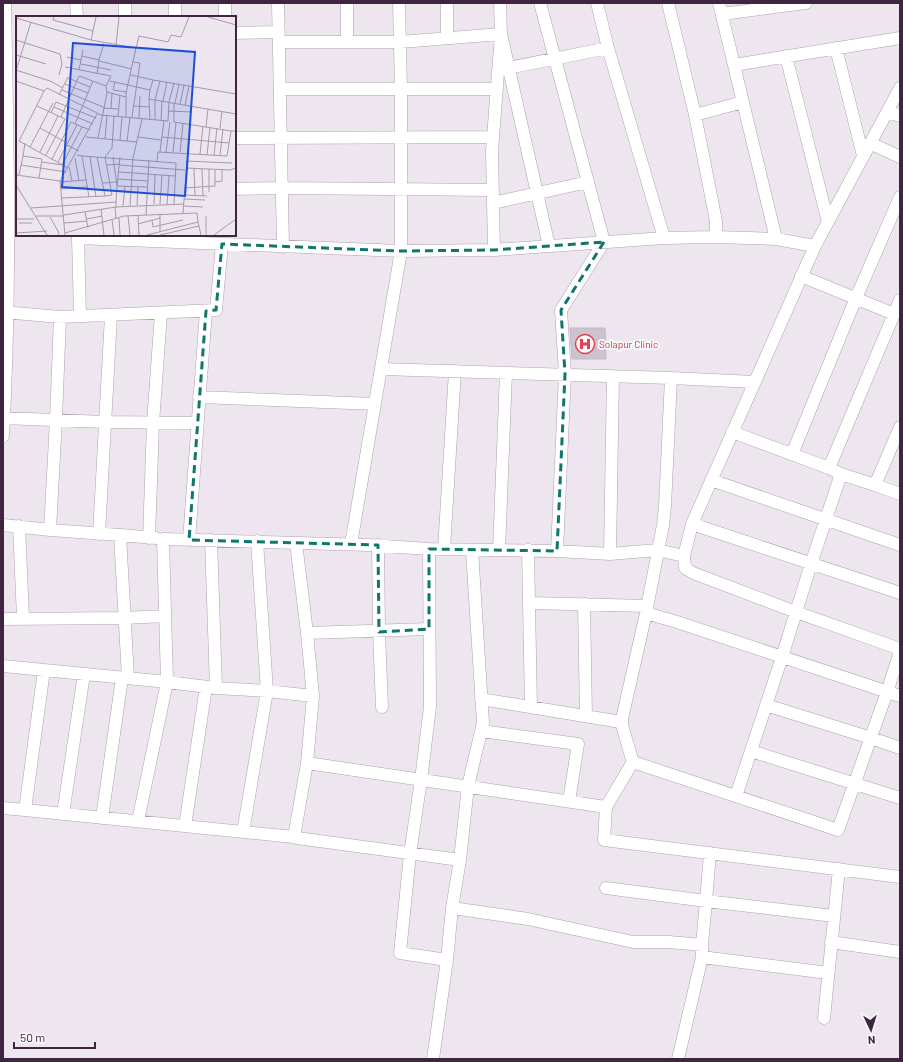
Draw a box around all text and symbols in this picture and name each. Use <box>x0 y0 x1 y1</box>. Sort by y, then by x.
inset map <box>16 16 236 236</box>
hospital icon: Solapur Clinic <box>574 333 596 355</box>
place label: Solapur Clinic <box>599 338 658 350</box>
north arrow <box>851 1010 891 1050</box>
scale bar <box>14 1024 95 1050</box>
text: 50 m <box>20 1030 45 1044</box>
text: N <box>868 1034 876 1047</box>

